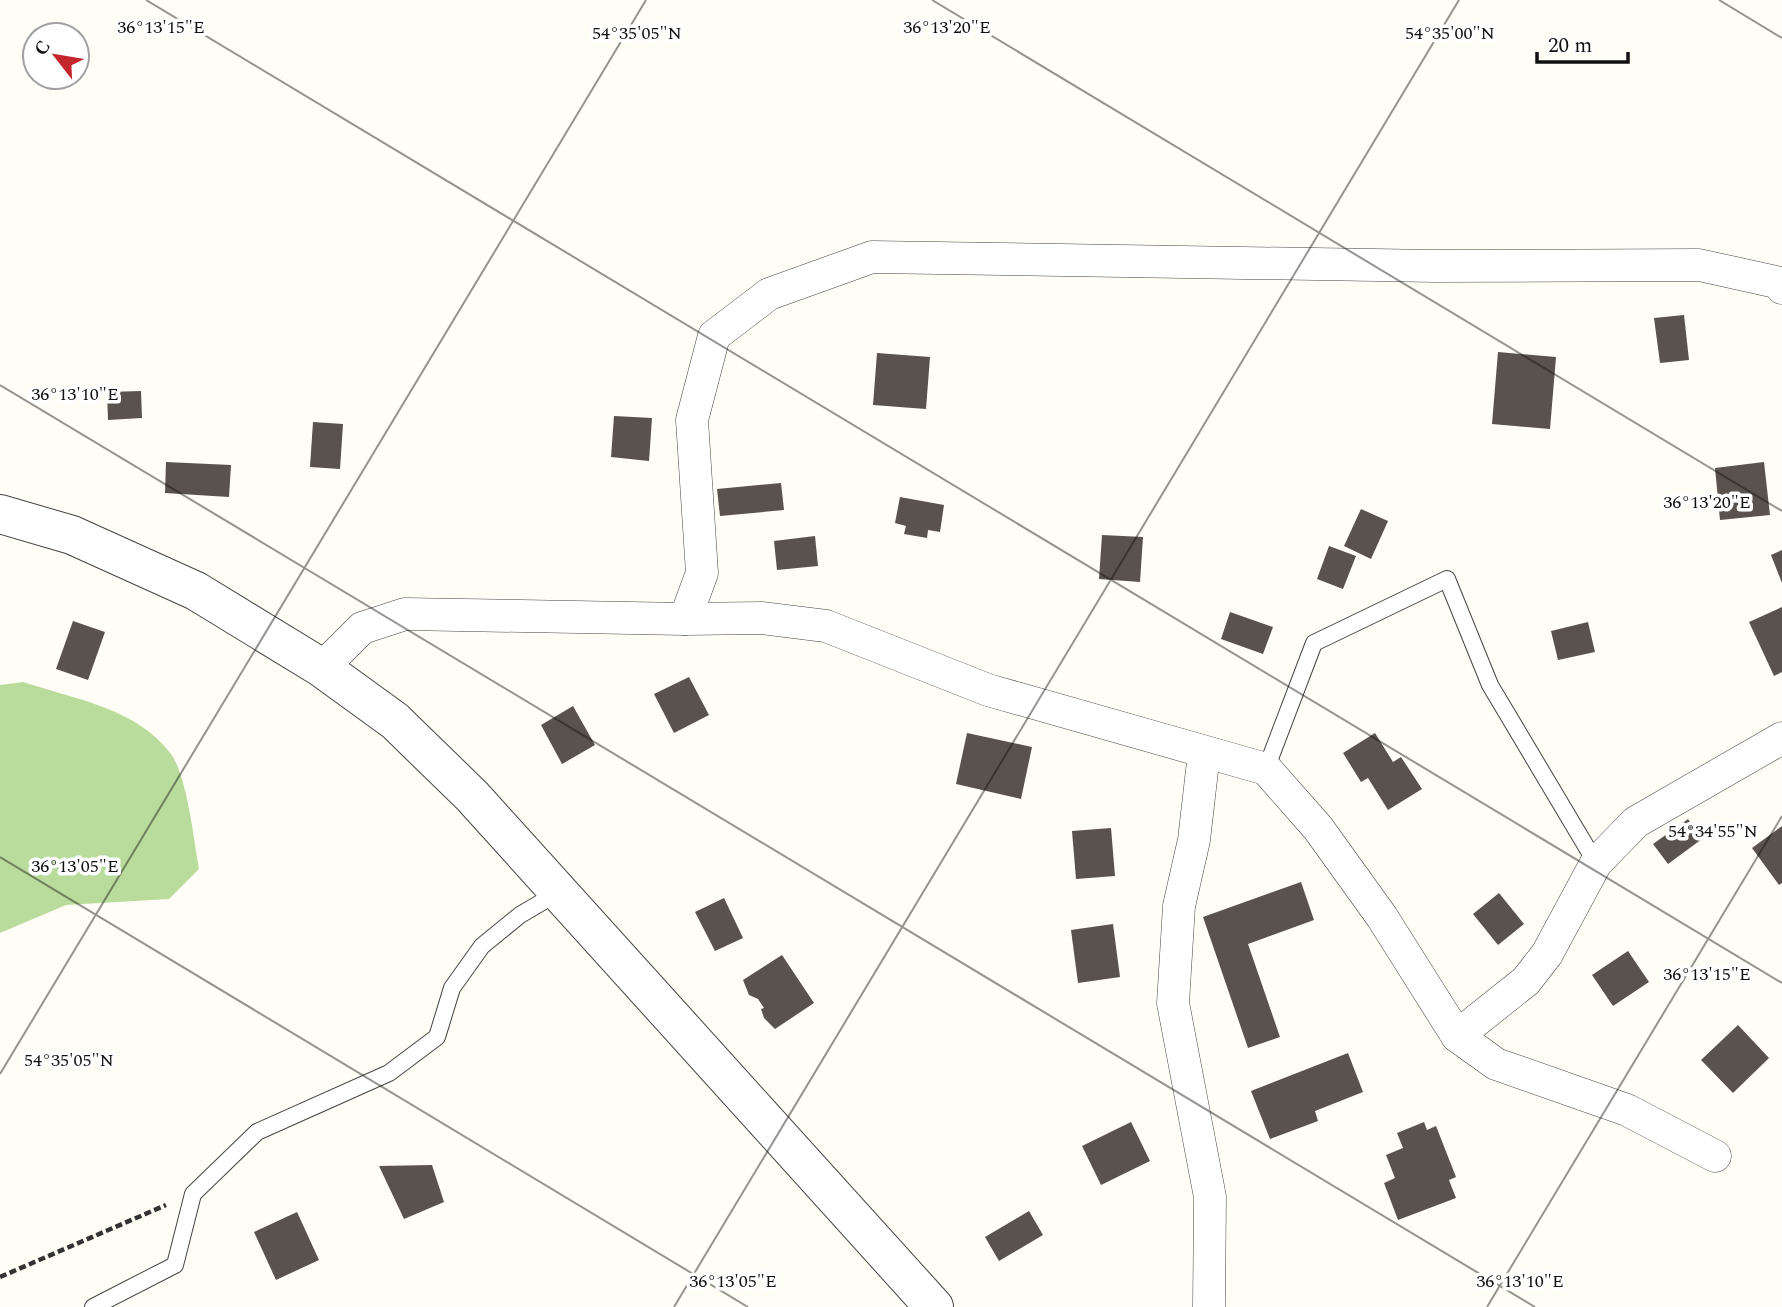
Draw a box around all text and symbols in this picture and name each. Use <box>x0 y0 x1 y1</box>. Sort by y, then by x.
text: 36°13'15"E <box>117 14 205 41</box>
text: 36°13'20"E <box>903 14 991 41</box>
text: 54°35'05"N <box>592 20 682 47</box>
text: 54°35'00"N <box>1405 20 1495 47</box>
north arrow <box>21 21 91 91</box>
scale bar <box>1537 21 1628 65</box>
text: 20 m <box>1548 30 1592 62</box>
text: С <box>27 35 59 61</box>
text: 36°13'10"E <box>31 381 119 408</box>
text: 36°13'20"E <box>1663 489 1751 516</box>
text: 54°34'55"N <box>1668 818 1758 845</box>
text: 36°13'05"E <box>31 853 119 880</box>
text: 36°13'15"E <box>1663 961 1751 988</box>
text: 54°35'05"N <box>24 1047 114 1074</box>
text: 36°13'05"E <box>689 1268 777 1295</box>
text: 36°13'10"E <box>1476 1268 1564 1295</box>

